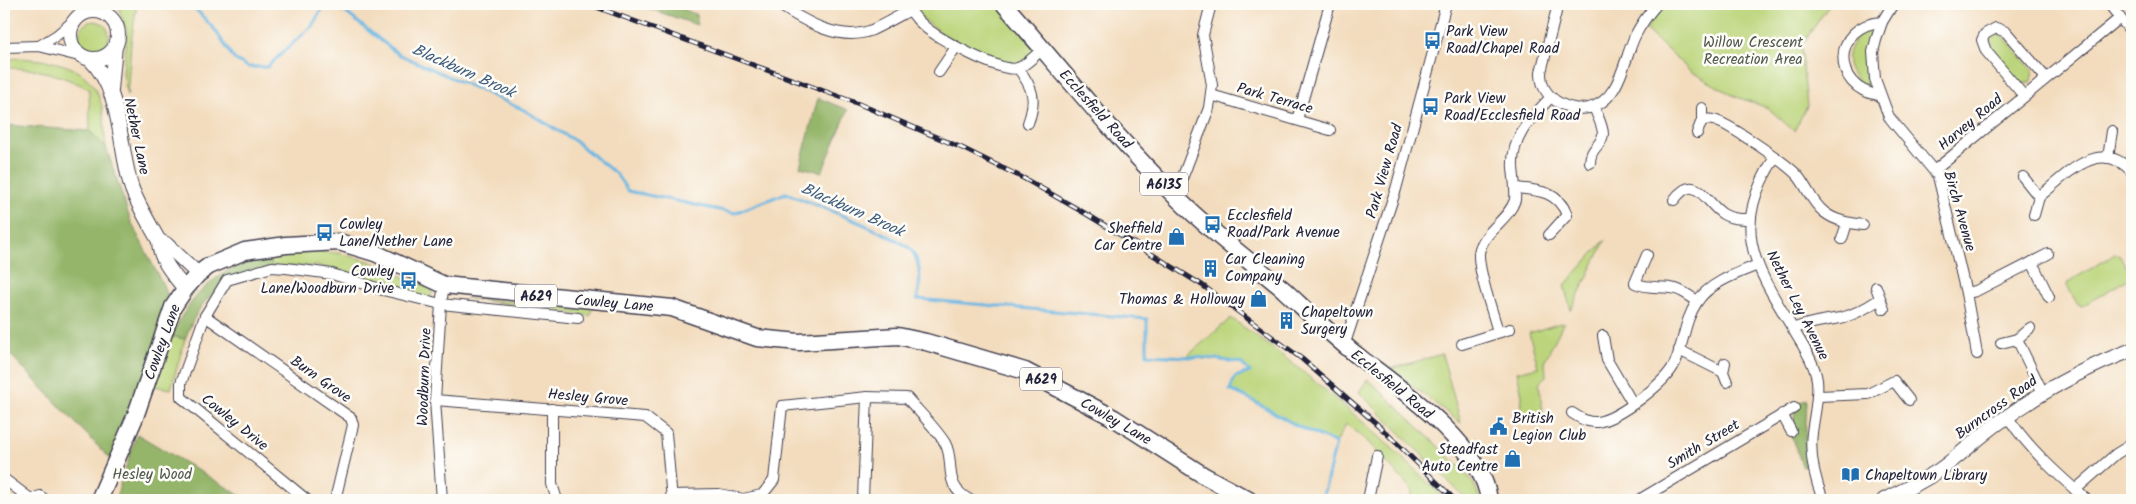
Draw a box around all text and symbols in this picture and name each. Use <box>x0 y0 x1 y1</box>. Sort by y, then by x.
place label: Park View Road/Chapel Road <box>1446 20 1560 61</box>
bus stop icon: Park View Road/Chapel Road <box>1422 30 1442 50</box>
park label: Willow Crescent Recreation Area <box>1703 31 1803 72</box>
water label: Blackburn Brook <box>408 38 521 106</box>
street label: Ecclesfield Road <box>1053 64 1138 156</box>
street label: Park Terrace <box>1234 77 1316 121</box>
place label: Park View Road/Ecclesfield Road <box>1444 87 1581 128</box>
street label: Harvey Road <box>1933 88 2009 157</box>
street label: Nether Lane <box>116 95 156 177</box>
bus stop icon: Park View Road/Ecclesfield Road <box>1420 97 1440 117</box>
street label: Park View Road <box>1360 121 1410 222</box>
street label: Birch Avenue <box>1936 168 1982 255</box>
road number: A6135 <box>1140 172 1188 195</box>
water label: Blackburn Brook <box>797 177 910 245</box>
place label: Ecclesfield Road/Park Avenue <box>1227 204 1340 245</box>
place label: Cowley Lane/Nether Lane <box>339 213 453 254</box>
bus stop icon: Ecclesfield Road/Park Avenue <box>1203 214 1223 234</box>
place label: Sheffield Car Centre <box>1094 217 1163 258</box>
bus stop icon: Cowley Lane/Nether Lane <box>315 223 335 243</box>
shop icon: Sheffield Car Centre <box>1166 227 1186 247</box>
street label: Nether Ley Avenue <box>1759 246 1835 365</box>
place label: Car Cleaning Company <box>1225 248 1305 289</box>
building icon: Car Cleaning Company <box>1201 258 1221 278</box>
place label: Cowley Lane/Woodburn Drive <box>261 260 395 301</box>
bus stop icon: Cowley Lane/Woodburn Drive <box>398 270 418 290</box>
road number: A629 <box>515 284 557 308</box>
place label: Thomas & Holloway <box>1119 288 1246 312</box>
street label: Cowley Lane <box>573 289 655 319</box>
shop icon: Thomas & Holloway <box>1249 289 1269 309</box>
street label: Cowley Lane <box>138 301 188 384</box>
place label: Chapeltown Surgery <box>1301 301 1373 342</box>
building icon: Chapeltown Surgery <box>1277 311 1297 331</box>
street label: Woodburn Drive <box>411 327 439 427</box>
street label: Ecclesfield Road <box>1345 344 1439 426</box>
street label: Burn Grove <box>285 350 356 410</box>
road number: A629 <box>1020 368 1062 390</box>
street label: Burncross Road <box>1950 369 2043 446</box>
street label: Hesley Grove <box>547 383 629 413</box>
street label: Cowley Drive <box>195 388 273 458</box>
street label: Cowley Lane <box>1075 392 1156 452</box>
place label: British Legion Club <box>1512 407 1586 448</box>
street label: Smith Street <box>1662 414 1745 476</box>
public building icon: British Legion Club <box>1488 417 1508 437</box>
place label: Steadfast Auto Centre <box>1422 438 1498 479</box>
shop icon: Steadfast Auto Centre <box>1502 448 1522 468</box>
park label: Hesley Wood <box>112 463 192 487</box>
place label: Chapeltown Library <box>1865 464 1988 488</box>
library icon: Chapeltown Library <box>1841 465 1861 485</box>

